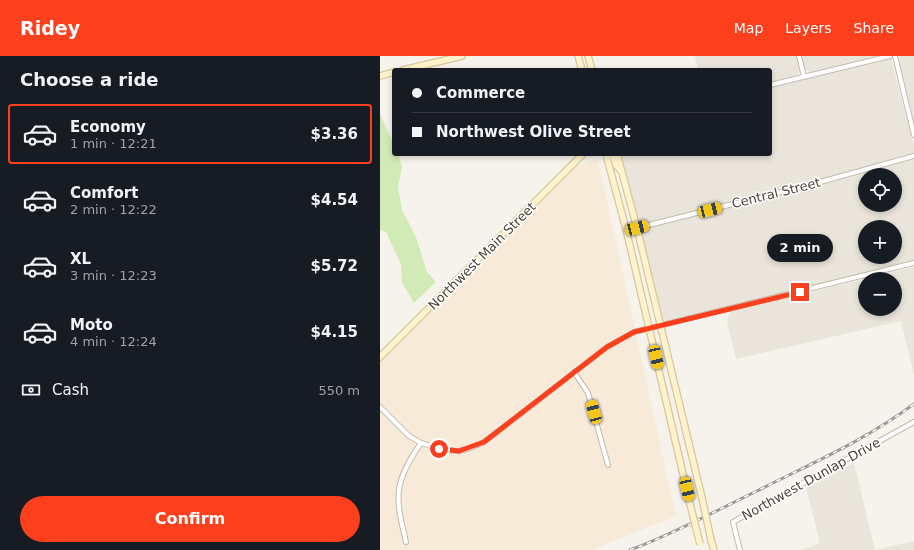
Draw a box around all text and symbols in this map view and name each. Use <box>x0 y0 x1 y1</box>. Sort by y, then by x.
text: Ridey <box>20 17 80 39</box>
text: Map <box>734 20 763 36</box>
text: Layers <box>785 20 832 36</box>
text: Share <box>854 20 894 36</box>
text: Choose a ride <box>20 69 159 90</box>
text: Commerce <box>436 84 525 102</box>
icon: car <box>22 116 58 152</box>
text: Economy <box>70 118 146 136</box>
text: Northwest Olive Street <box>436 123 631 141</box>
text: $3.36 <box>311 125 358 143</box>
text: 1 min · 12:21 <box>70 136 157 151</box>
map controls <box>858 168 902 316</box>
button: locate <box>858 168 902 212</box>
street label: Central Street <box>730 175 822 211</box>
icon: car <box>22 182 58 218</box>
text: Comfort <box>70 184 138 202</box>
text: $4.54 <box>311 191 358 209</box>
street label: Northwest Main Street <box>425 199 539 313</box>
car <box>697 201 723 219</box>
text: 2 min · 12:22 <box>70 202 157 217</box>
car <box>624 219 650 237</box>
button: + <box>858 220 902 264</box>
callout: 2 min <box>767 234 833 262</box>
text: 2 min <box>780 240 820 255</box>
icon: car <box>22 248 58 284</box>
text: XL <box>70 250 91 268</box>
text: $5.72 <box>311 257 358 275</box>
text: 3 min · 12:23 <box>70 268 157 283</box>
button: − <box>858 272 902 316</box>
route end <box>791 283 809 301</box>
icon: car <box>22 314 58 350</box>
text: Moto <box>70 316 113 334</box>
text: $4.15 <box>311 323 358 341</box>
text: 4 min · 12:24 <box>70 334 157 349</box>
car <box>647 344 665 370</box>
icon: cash <box>20 379 42 401</box>
text: Cash <box>52 381 89 399</box>
text: 550 m <box>318 383 360 398</box>
car <box>585 399 603 425</box>
street label: Northwest Dunlap Drive <box>739 435 883 523</box>
route start <box>430 440 448 458</box>
car <box>678 476 696 502</box>
button: Confirm <box>20 496 360 542</box>

